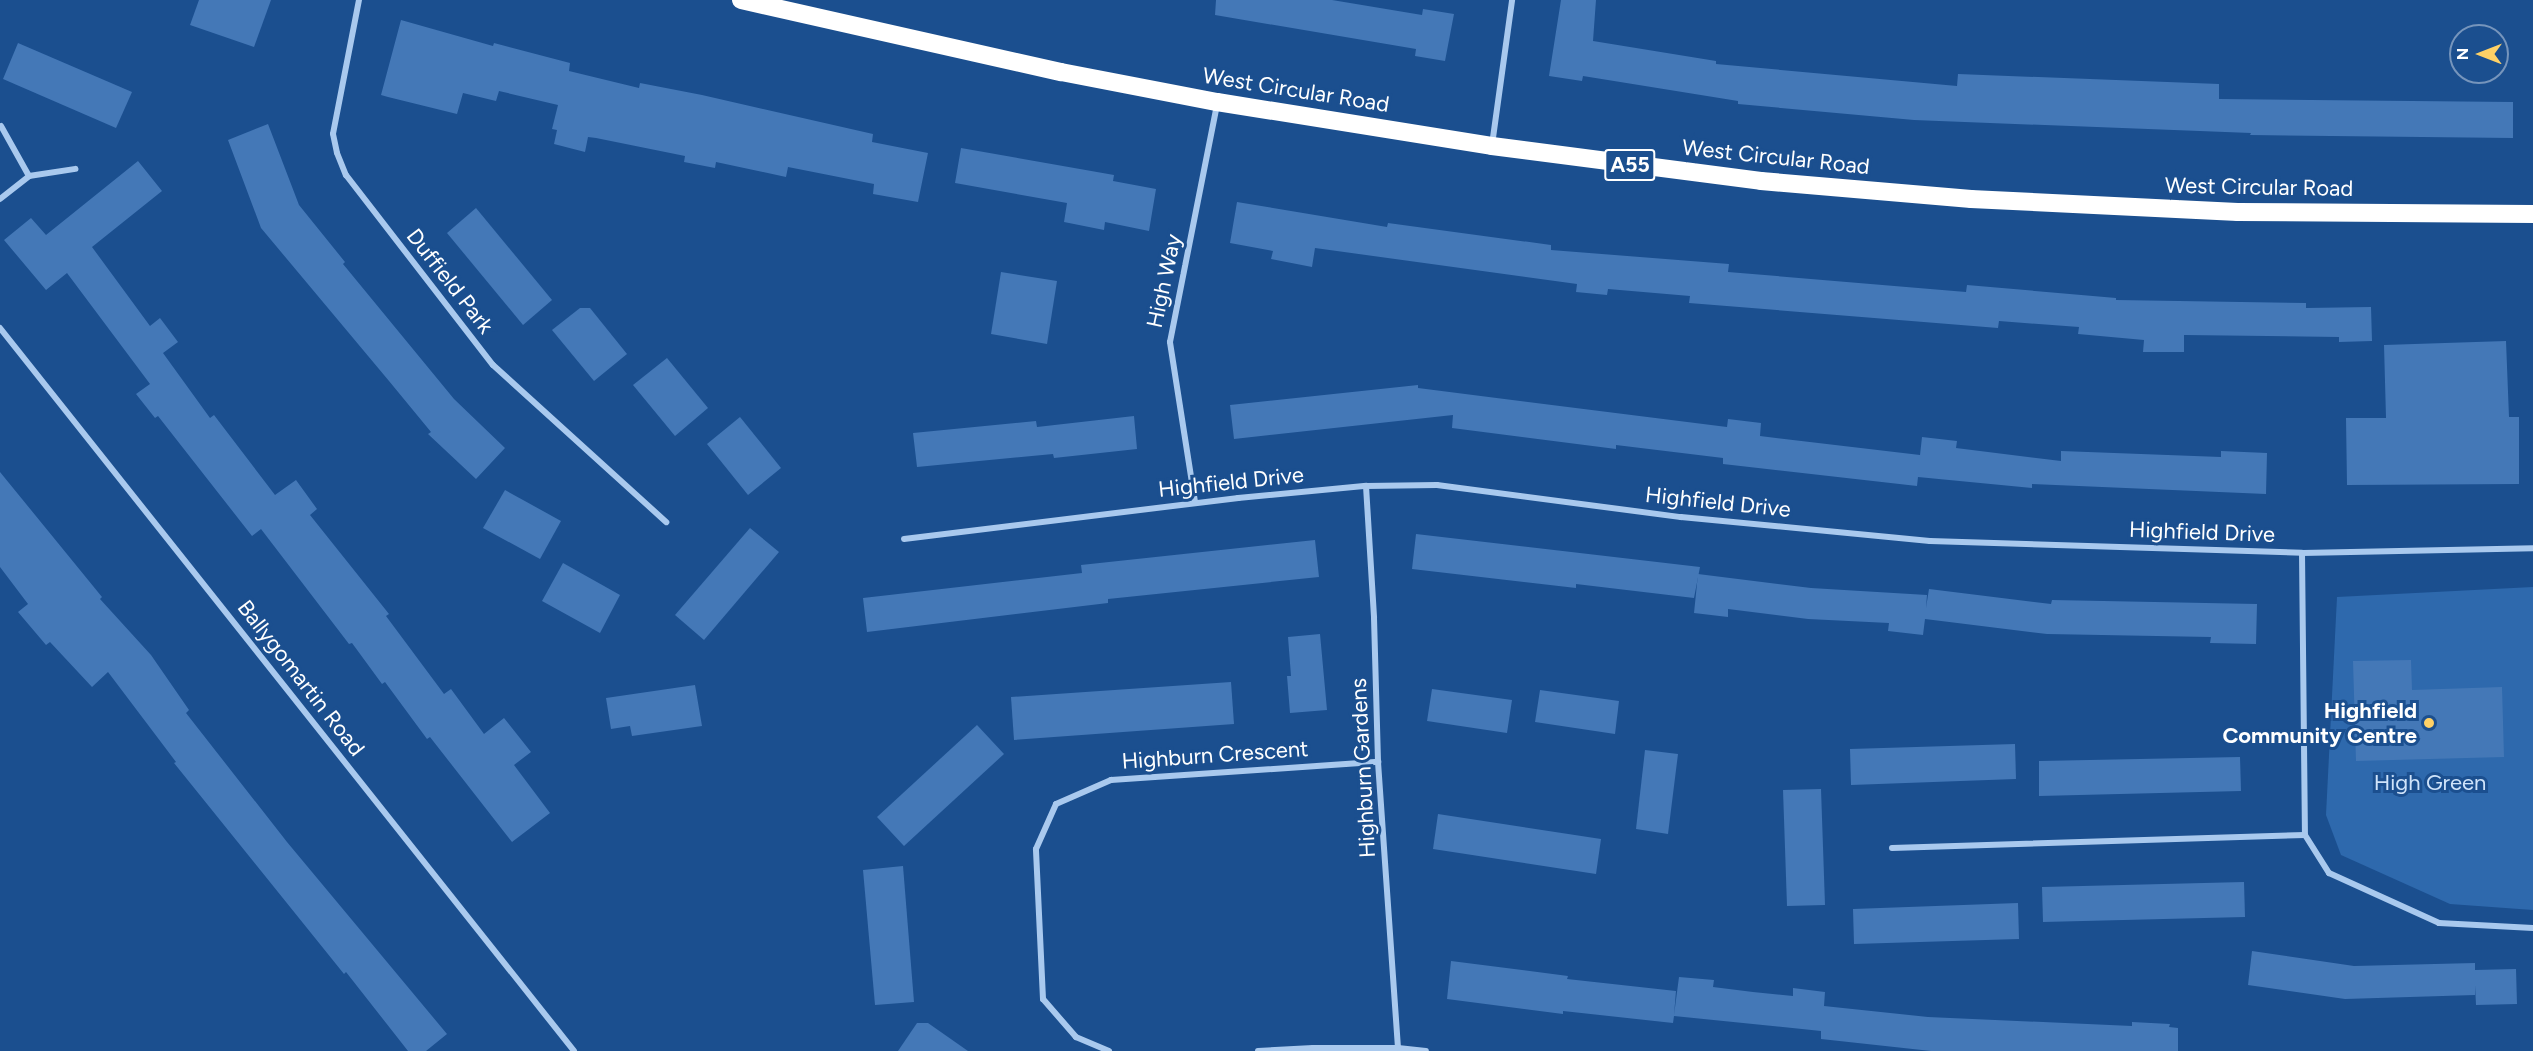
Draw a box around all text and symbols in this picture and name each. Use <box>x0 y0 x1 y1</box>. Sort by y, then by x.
north arrow <box>2449 24 2509 84</box>
text: N <box>2453 48 2472 60</box>
street label: West Circular Road <box>1201 62 1391 118</box>
street label: West Circular Road <box>1681 134 1871 180</box>
road number: A55 <box>1603 147 1657 183</box>
street label: West Circular Road <box>2165 172 2353 202</box>
street label: Duffield Park <box>401 223 499 339</box>
street label: High Way <box>1141 232 1187 330</box>
street label: Highfield Drive <box>1157 461 1305 503</box>
street label: Highfield Drive <box>1644 481 1792 523</box>
street label: Highfield Drive <box>2129 516 2275 548</box>
street label: Ballygomartin Road <box>232 595 370 761</box>
street label: Highburn Gardens <box>1345 677 1381 859</box>
place label: Highfield Community Centre <box>2222 697 2417 748</box>
marker: Highfield Community Centre <box>2422 716 2436 730</box>
street label: Highburn Crescent <box>1121 735 1309 775</box>
park label: High Green <box>2374 770 2486 796</box>

